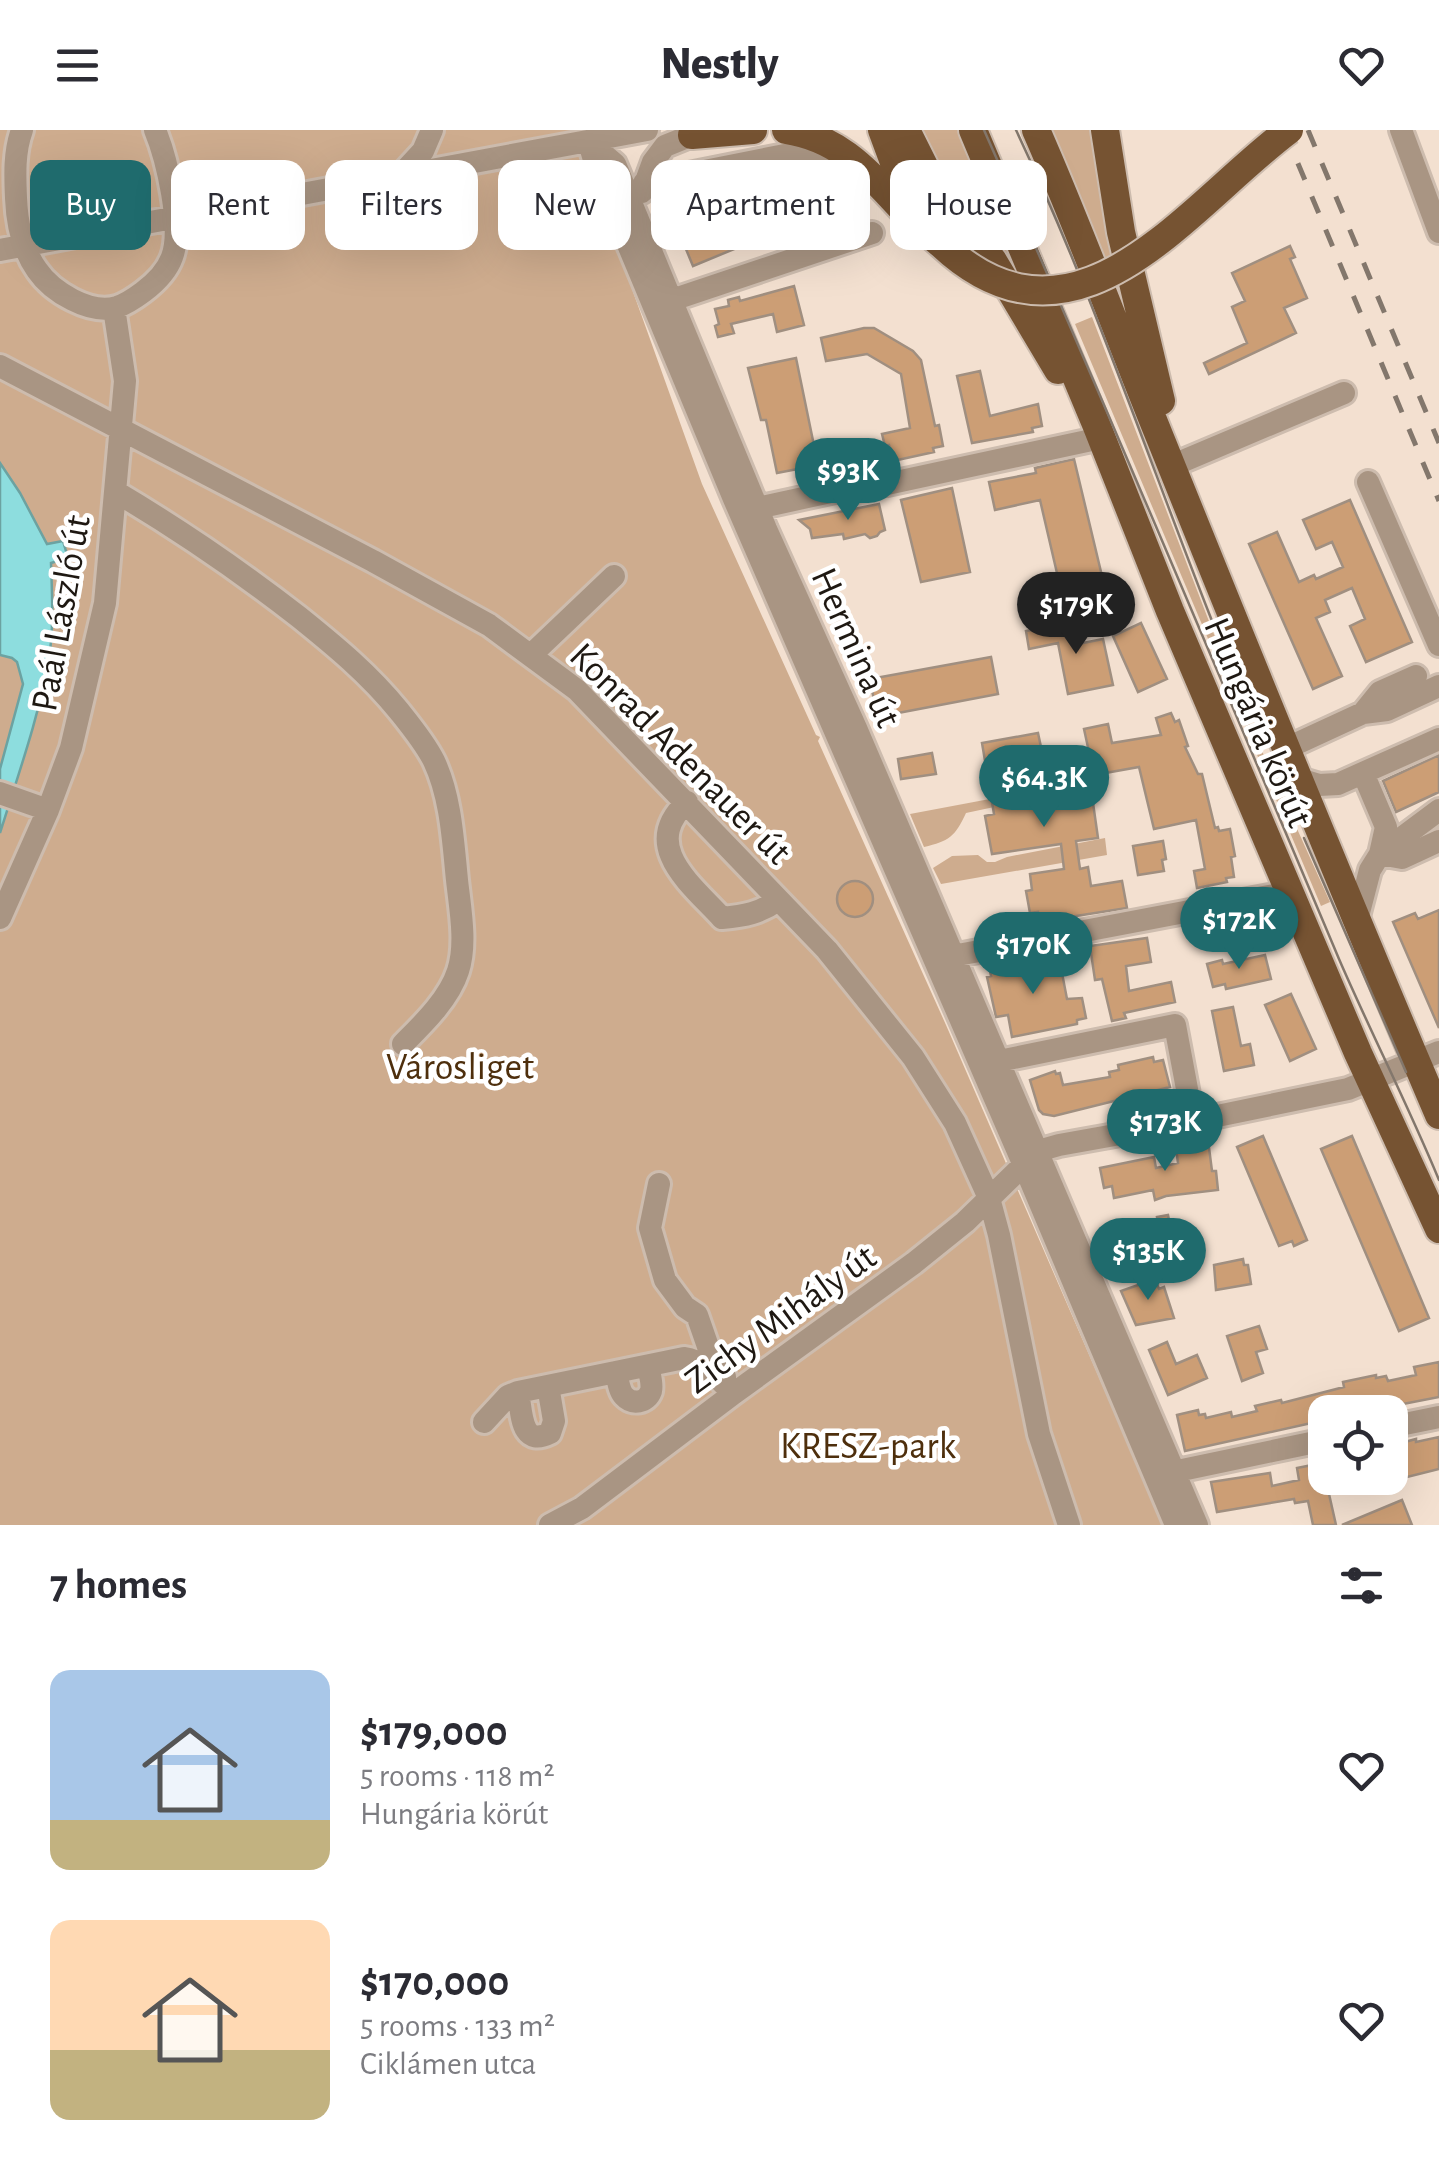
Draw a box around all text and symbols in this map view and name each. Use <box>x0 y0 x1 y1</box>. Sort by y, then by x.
icon: menu <box>50 38 105 93</box>
icon: heart <box>1334 38 1389 93</box>
text: Nestly <box>660 42 779 87</box>
chip: Buy <box>30 160 151 250</box>
chip: Rent <box>171 160 305 250</box>
chip: Filters <box>325 160 478 250</box>
chip: New <box>498 160 631 250</box>
chip: Apartment <box>651 160 870 250</box>
chip: House <box>890 160 1047 250</box>
pin: $93K <box>789 438 907 523</box>
text: $93K <box>817 454 879 486</box>
street label: Paál László út <box>26 512 98 714</box>
street label: Hermina út <box>803 563 907 733</box>
pin: $179K <box>1006 572 1146 657</box>
text: $179K <box>1039 588 1113 620</box>
street label: Hungária körút <box>1196 612 1318 833</box>
street label: Konrad Adenauer út <box>562 637 797 872</box>
pin: $64.3K <box>963 745 1125 830</box>
text: $64.3K <box>1001 761 1087 793</box>
pin: $172K <box>1169 887 1309 972</box>
text: $172K <box>1202 903 1276 935</box>
pin: $170K <box>963 912 1103 997</box>
text: $170K <box>995 928 1071 960</box>
park label: Városliget <box>386 1049 534 1087</box>
pin: $173K <box>1095 1089 1235 1174</box>
text: $173K <box>1129 1105 1201 1137</box>
pin: $135K <box>1078 1218 1218 1303</box>
text: $135K <box>1112 1234 1184 1266</box>
street label: Zichy Mihály út <box>679 1238 883 1401</box>
map controls <box>1308 1395 1408 1495</box>
button: locate <box>1308 1395 1408 1495</box>
park label: KRESZ-park <box>780 1428 957 1466</box>
icon: filters <box>1334 1558 1389 1613</box>
text: 7 homes <box>50 1564 187 1606</box>
icon: home <box>130 1710 250 1830</box>
text: $179,000 <box>360 1711 508 1753</box>
icon: heart <box>1334 1743 1389 1798</box>
text: 5 rooms · 118 m² <box>360 1760 555 1792</box>
text: Hungária körút <box>360 1798 548 1830</box>
icon: home <box>130 1960 250 2080</box>
text: $170,000 <box>360 1961 509 2003</box>
icon: heart <box>1334 1993 1389 2048</box>
text: 5 rooms · 133 m² <box>360 2010 555 2042</box>
text: Ciklámen utca <box>360 2048 536 2080</box>

